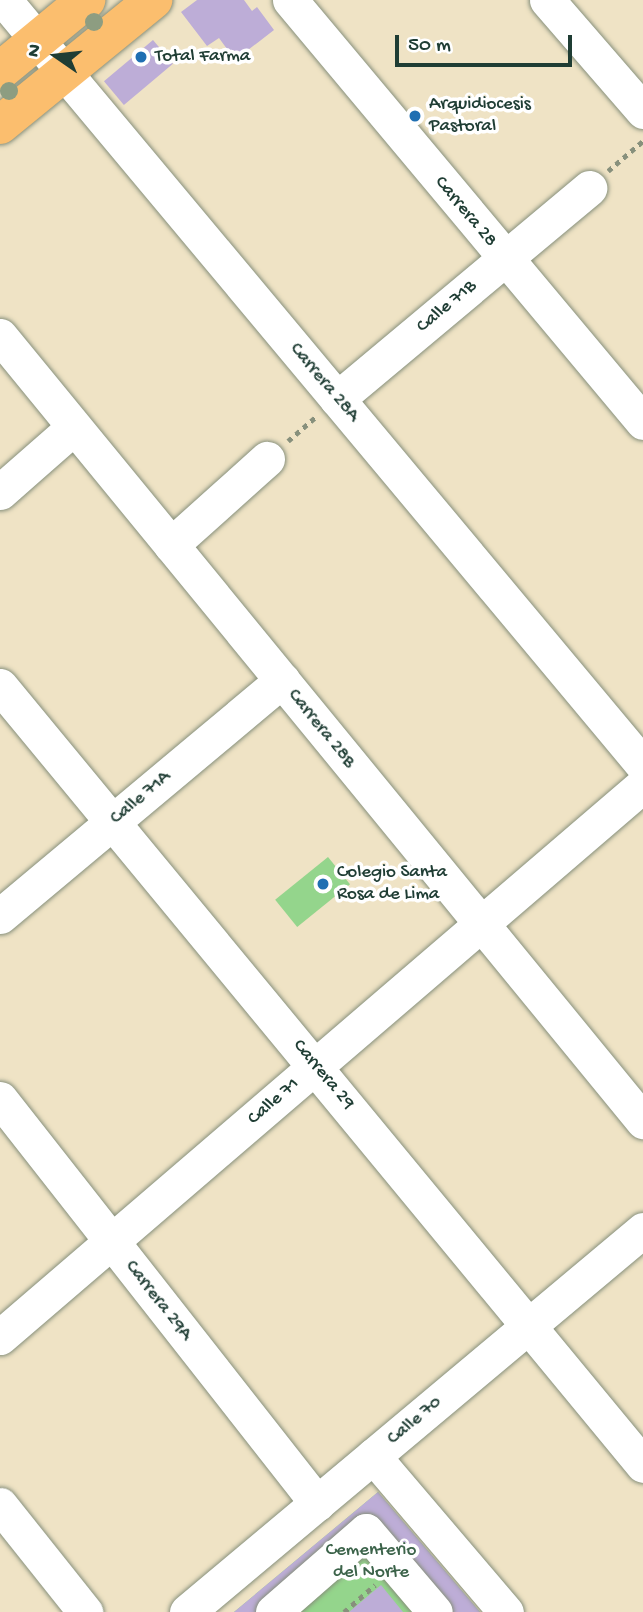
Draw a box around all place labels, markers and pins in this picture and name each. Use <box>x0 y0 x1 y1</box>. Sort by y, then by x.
place label: Total Farma <box>155 46 250 68</box>
marker: Total Farma <box>133 49 149 65</box>
place label: Arquidiocesis Pastoral <box>429 94 531 138</box>
marker: Arquidiocesis Pastoral <box>407 108 423 124</box>
place label: Colegio Santa Rosa de Lima <box>337 862 447 906</box>
marker: Colegio Santa Rosa de Lima <box>315 876 331 892</box>

